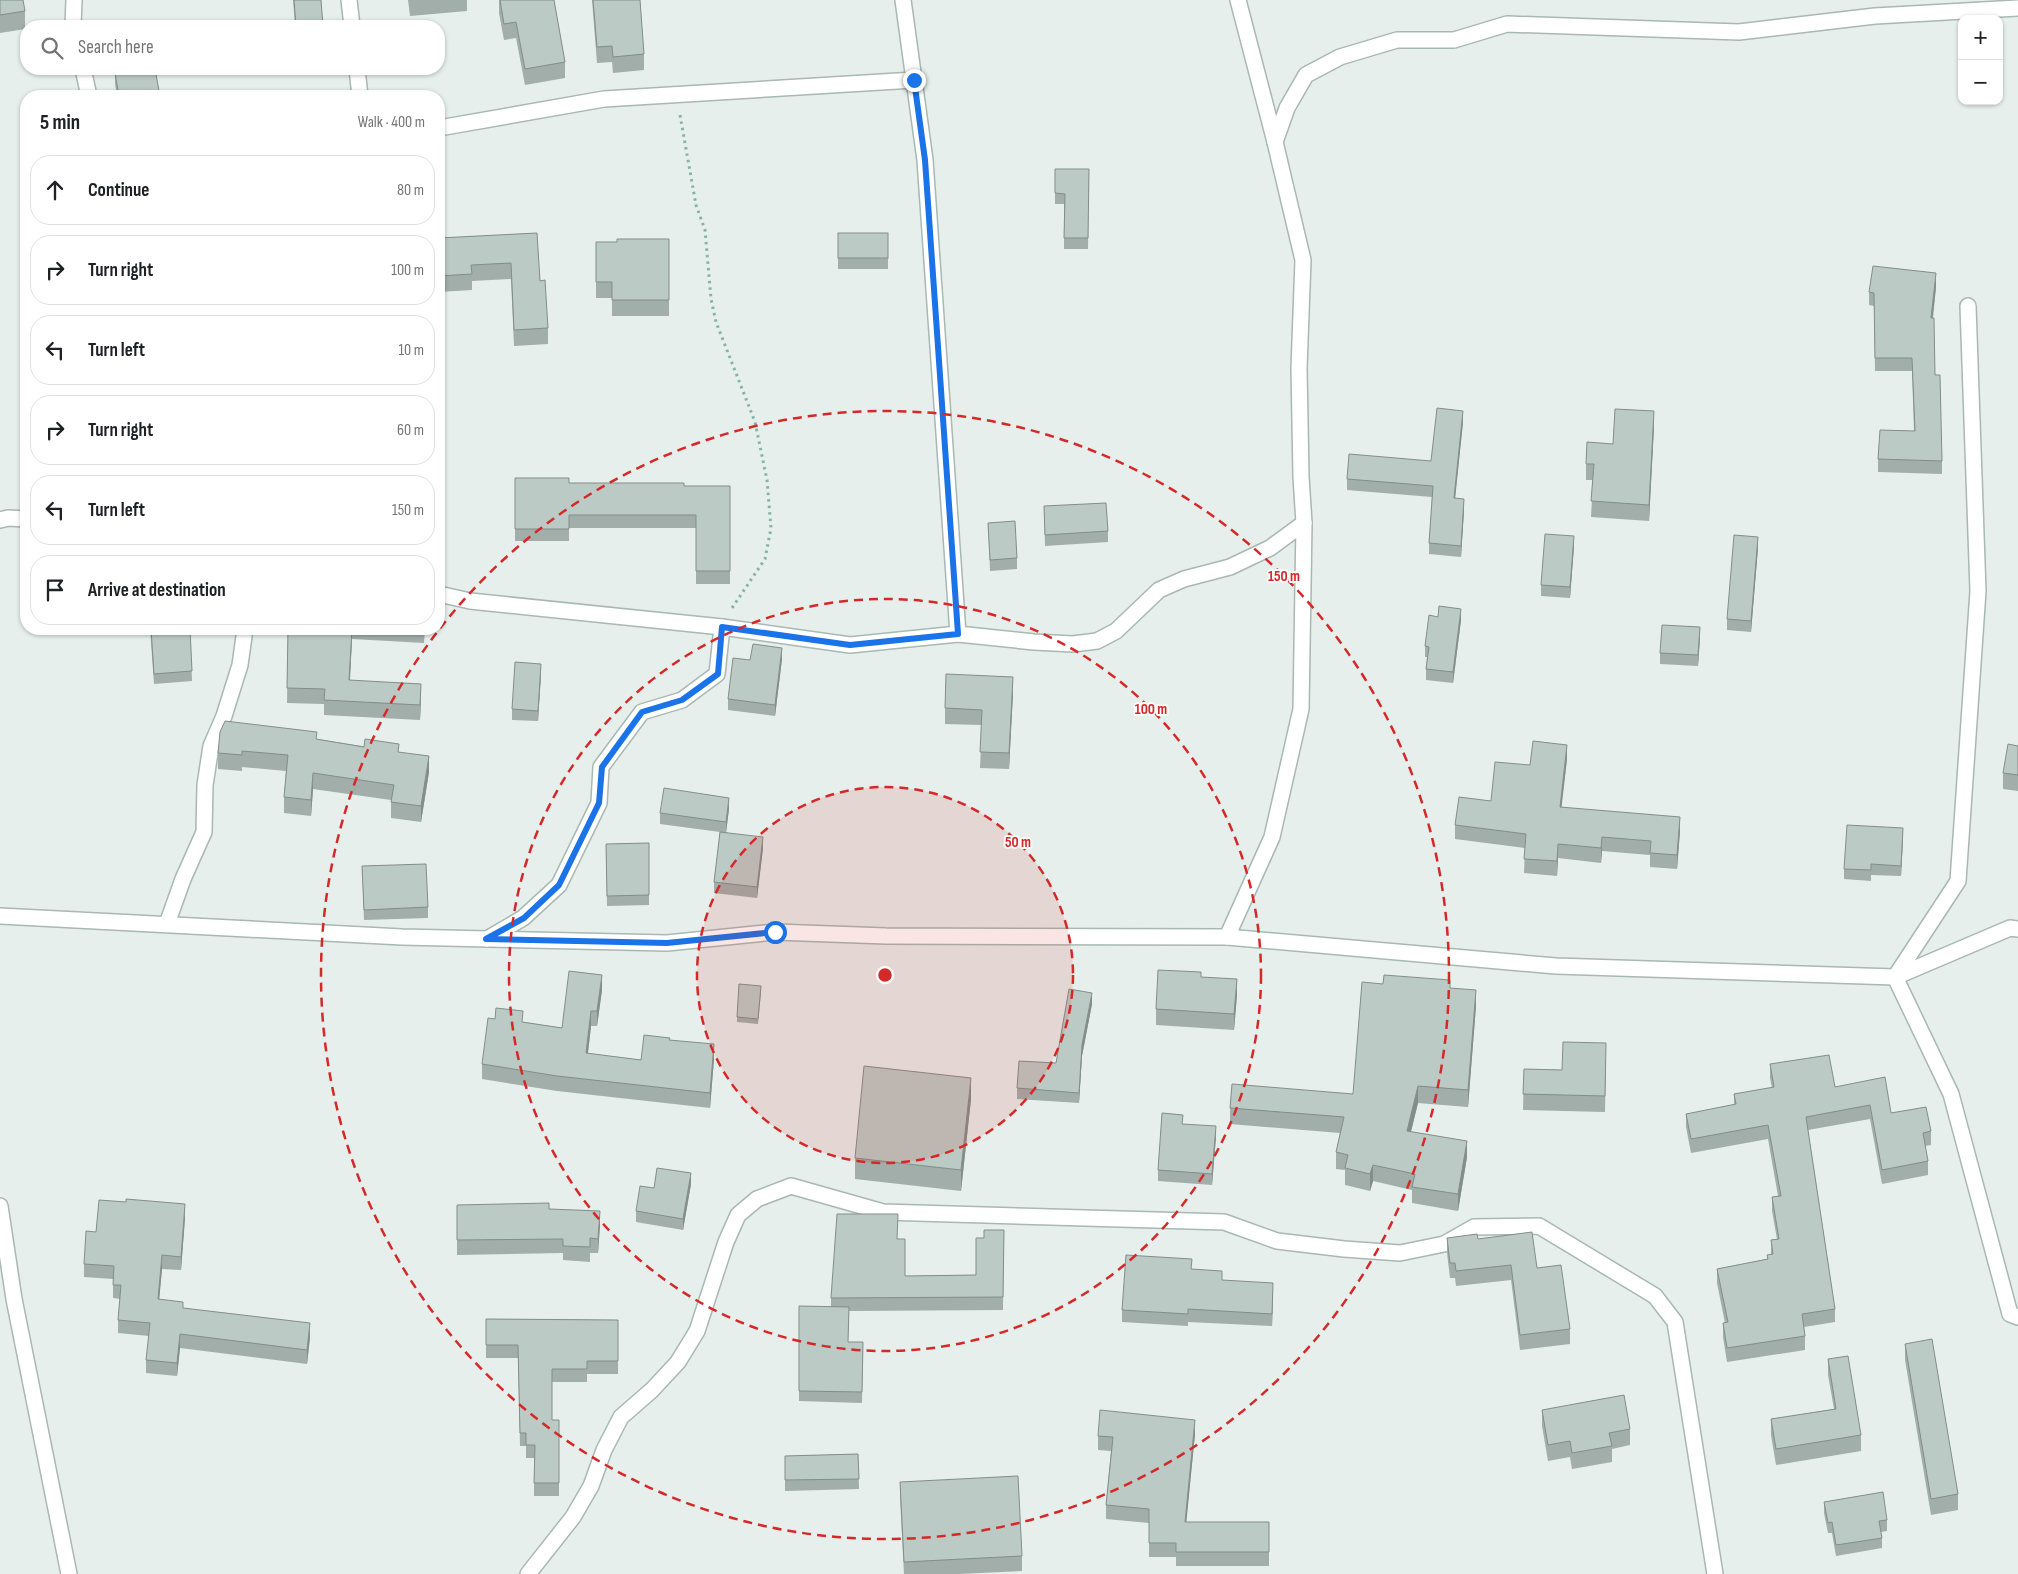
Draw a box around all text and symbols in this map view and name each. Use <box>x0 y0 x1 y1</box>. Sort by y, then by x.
map controls <box>1958 15 2003 105</box>
button: + <box>1958 15 2003 60</box>
search box <box>20 20 445 75</box>
icon: search <box>38 34 66 62</box>
text: Search here <box>78 36 154 59</box>
button: − <box>1958 60 2003 105</box>
route end <box>903 69 926 92</box>
text: 5 min <box>40 110 80 135</box>
text: Walk · 400 m <box>358 113 425 132</box>
icon: ahead <box>41 176 69 204</box>
text: Continue <box>88 179 149 202</box>
text: 80 m <box>397 181 424 200</box>
icon: right <box>41 256 69 284</box>
text: Turn right <box>88 259 153 282</box>
text: 100 m <box>391 261 424 280</box>
icon: left <box>41 336 69 364</box>
text: Turn left <box>88 339 145 362</box>
text: 10 m <box>398 341 424 360</box>
icon: right <box>41 416 69 444</box>
text: Turn right <box>88 419 153 442</box>
text: 60 m <box>397 421 424 440</box>
icon: left <box>41 496 69 524</box>
text: Turn left <box>88 499 145 522</box>
text: 150 m <box>392 501 424 520</box>
text: 150 m <box>1268 567 1300 586</box>
icon: arrive <box>41 576 69 604</box>
text: Arrive at destination <box>88 579 226 602</box>
text: 100 m <box>1135 700 1167 719</box>
text: 50 m <box>1005 833 1031 852</box>
route start <box>764 921 787 944</box>
centre of rings <box>876 966 894 984</box>

